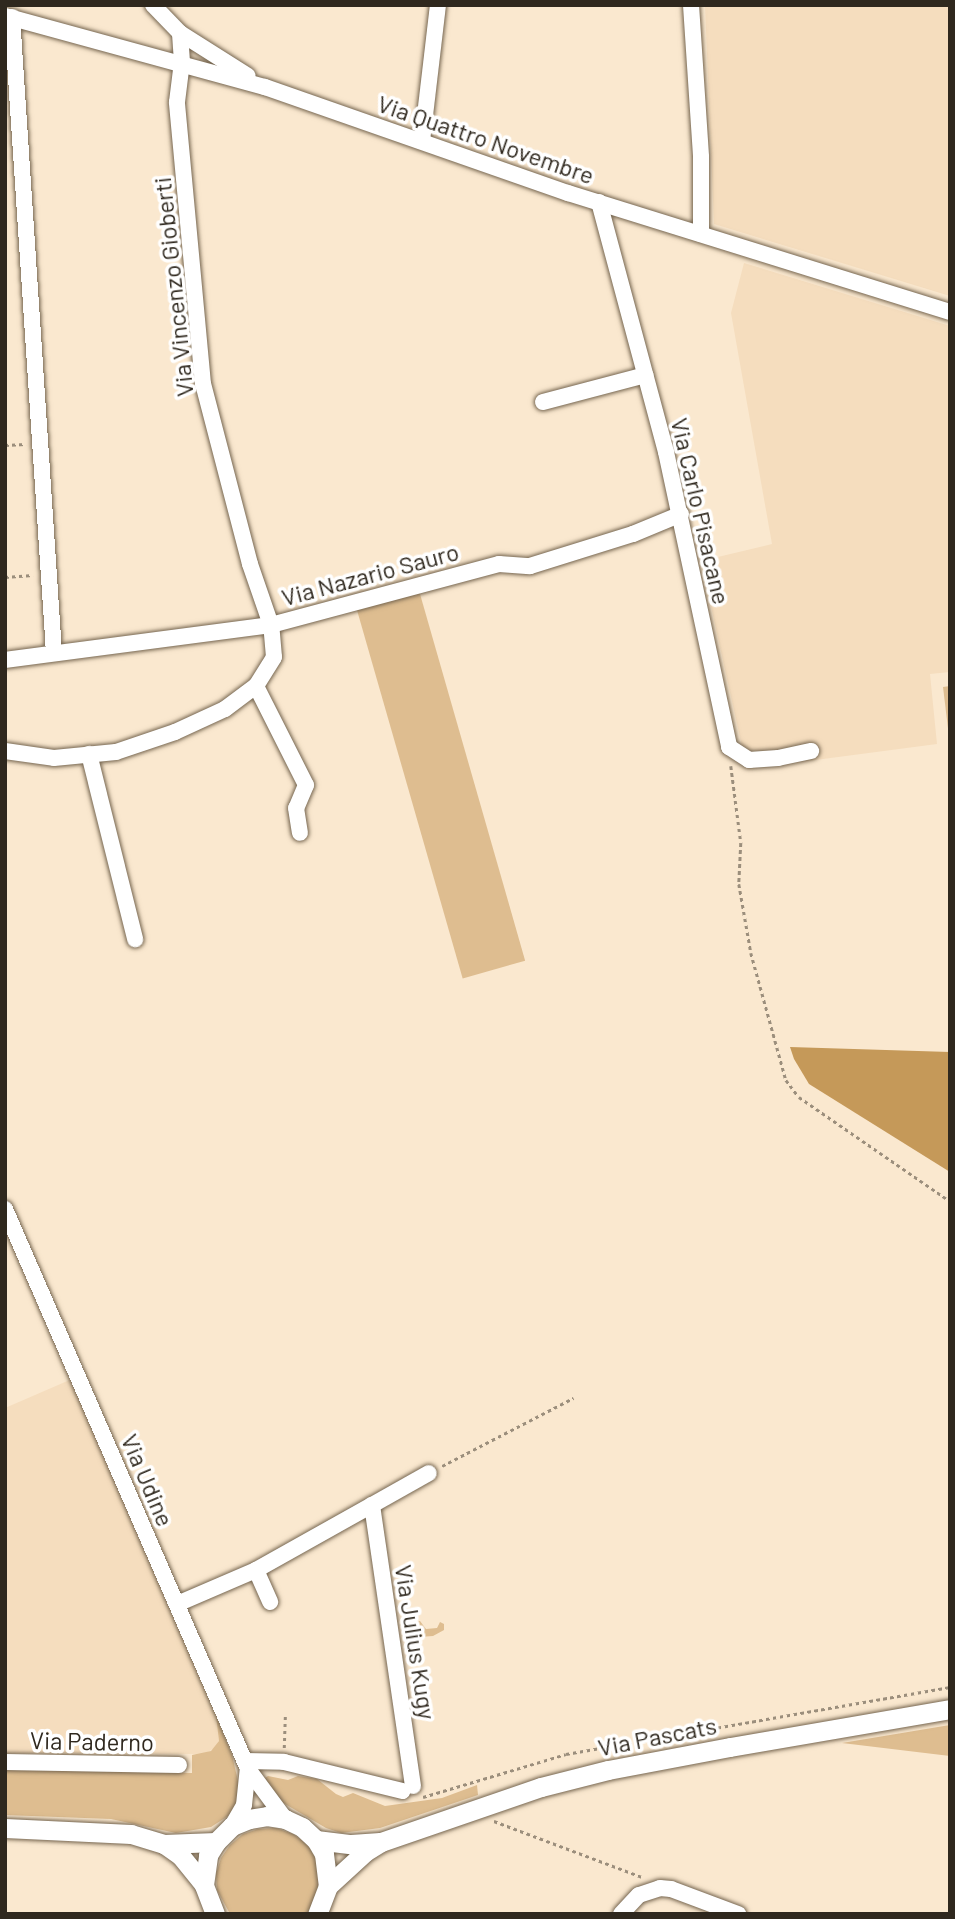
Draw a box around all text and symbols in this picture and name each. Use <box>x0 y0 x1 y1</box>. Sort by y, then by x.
street label: Via Quattro Novembre <box>374 88 598 190</box>
street label: Via Vincenzo Gioberti <box>147 176 199 398</box>
street label: Via Carlo Pisacane <box>666 415 736 607</box>
street label: Via Nazario Sauro <box>278 537 462 611</box>
street label: Via Udine <box>116 1429 180 1531</box>
street label: Via Julius Kugy <box>390 1563 442 1721</box>
street label: Via Pascats <box>595 1710 719 1762</box>
street label: Via Paderno <box>30 1726 154 1756</box>

